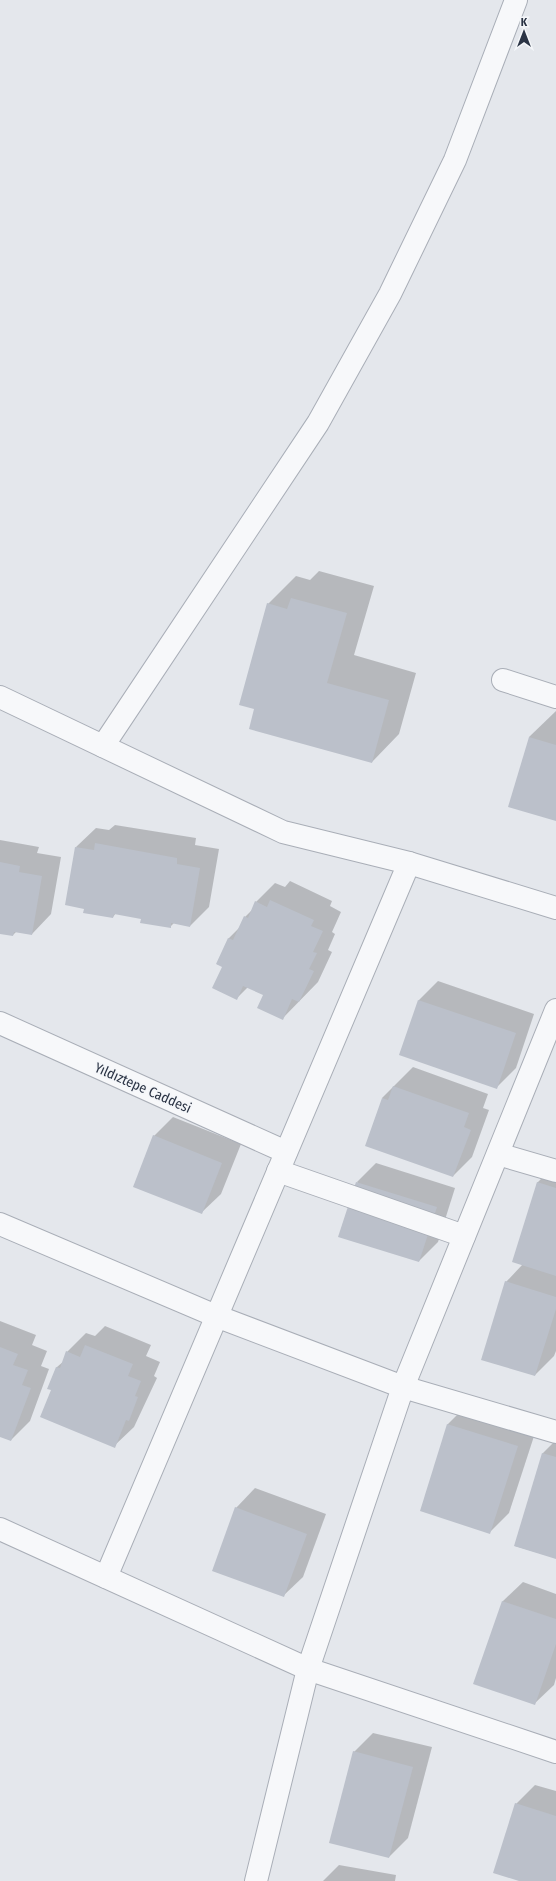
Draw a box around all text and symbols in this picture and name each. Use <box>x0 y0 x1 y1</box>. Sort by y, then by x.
north arrow <box>504 12 544 52</box>
text: K <box>521 16 528 29</box>
street label: Yıldıztepe Caddesi <box>92 1059 194 1117</box>

